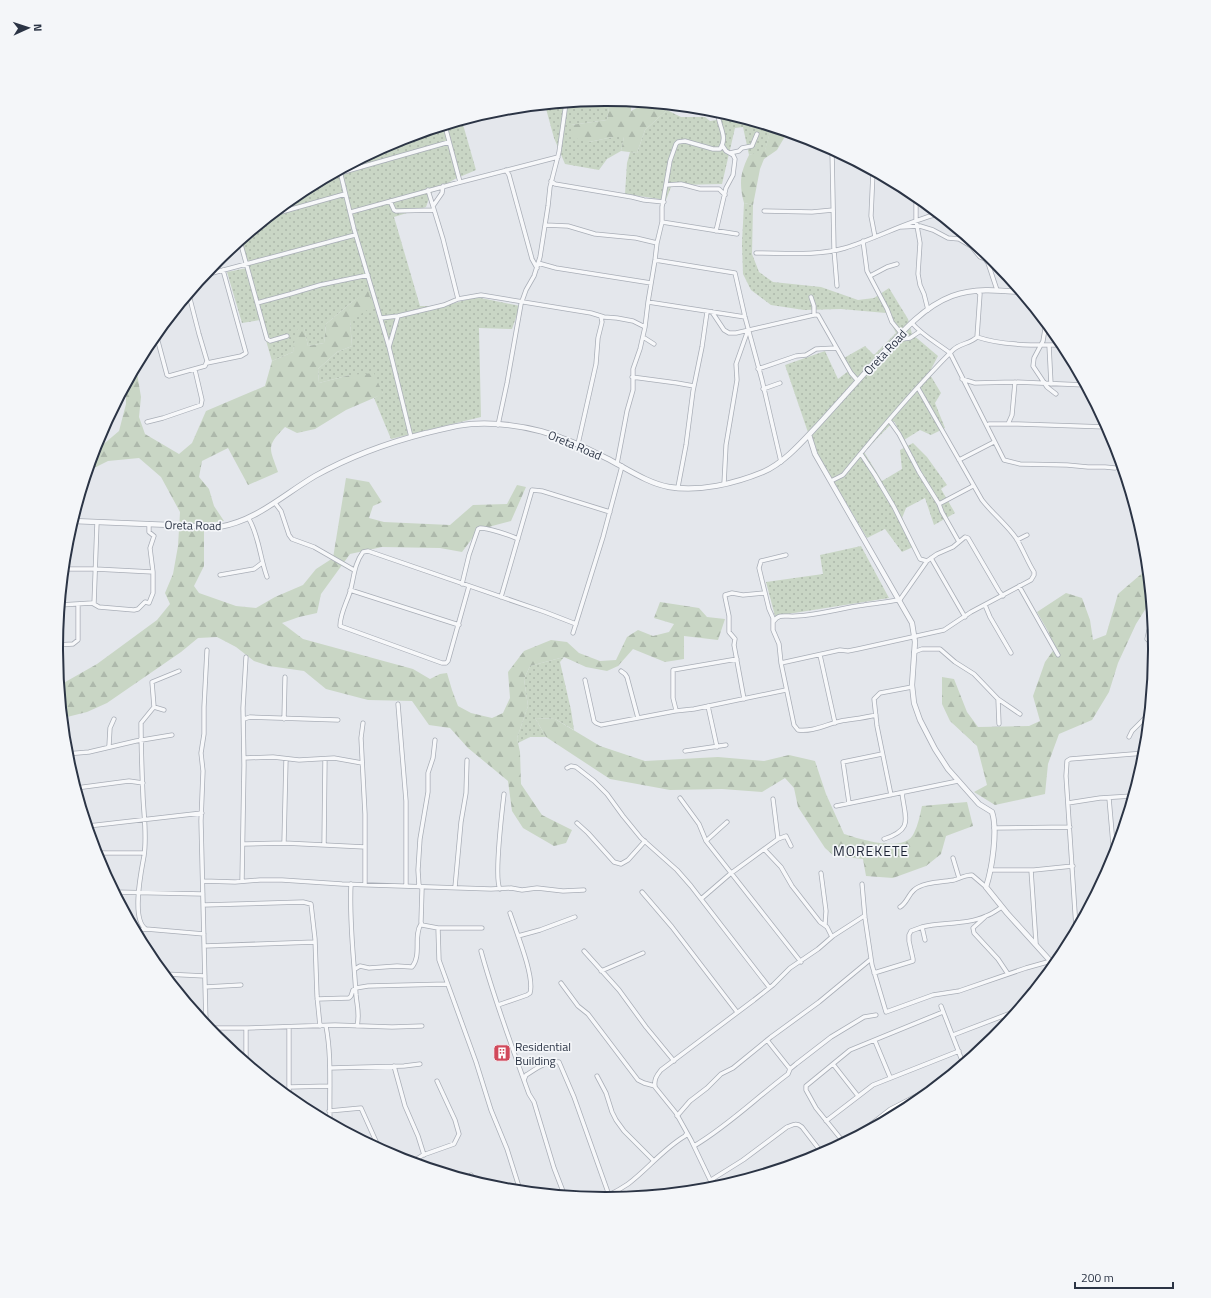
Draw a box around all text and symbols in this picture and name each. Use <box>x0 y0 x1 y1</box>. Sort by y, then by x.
north arrow <box>8 8 48 48</box>
text: N <box>30 23 46 32</box>
street label: Oreta Road <box>859 325 911 379</box>
street label: Oreta Road <box>545 425 605 465</box>
street label: Oreta Road <box>164 515 222 535</box>
district label: MOREKETE <box>833 840 909 861</box>
place label: Residential Building <box>515 1037 571 1070</box>
building icon: Residential Building <box>492 1043 512 1063</box>
scale bar <box>1075 1264 1173 1290</box>
text: 200 m <box>1081 1268 1114 1287</box>

